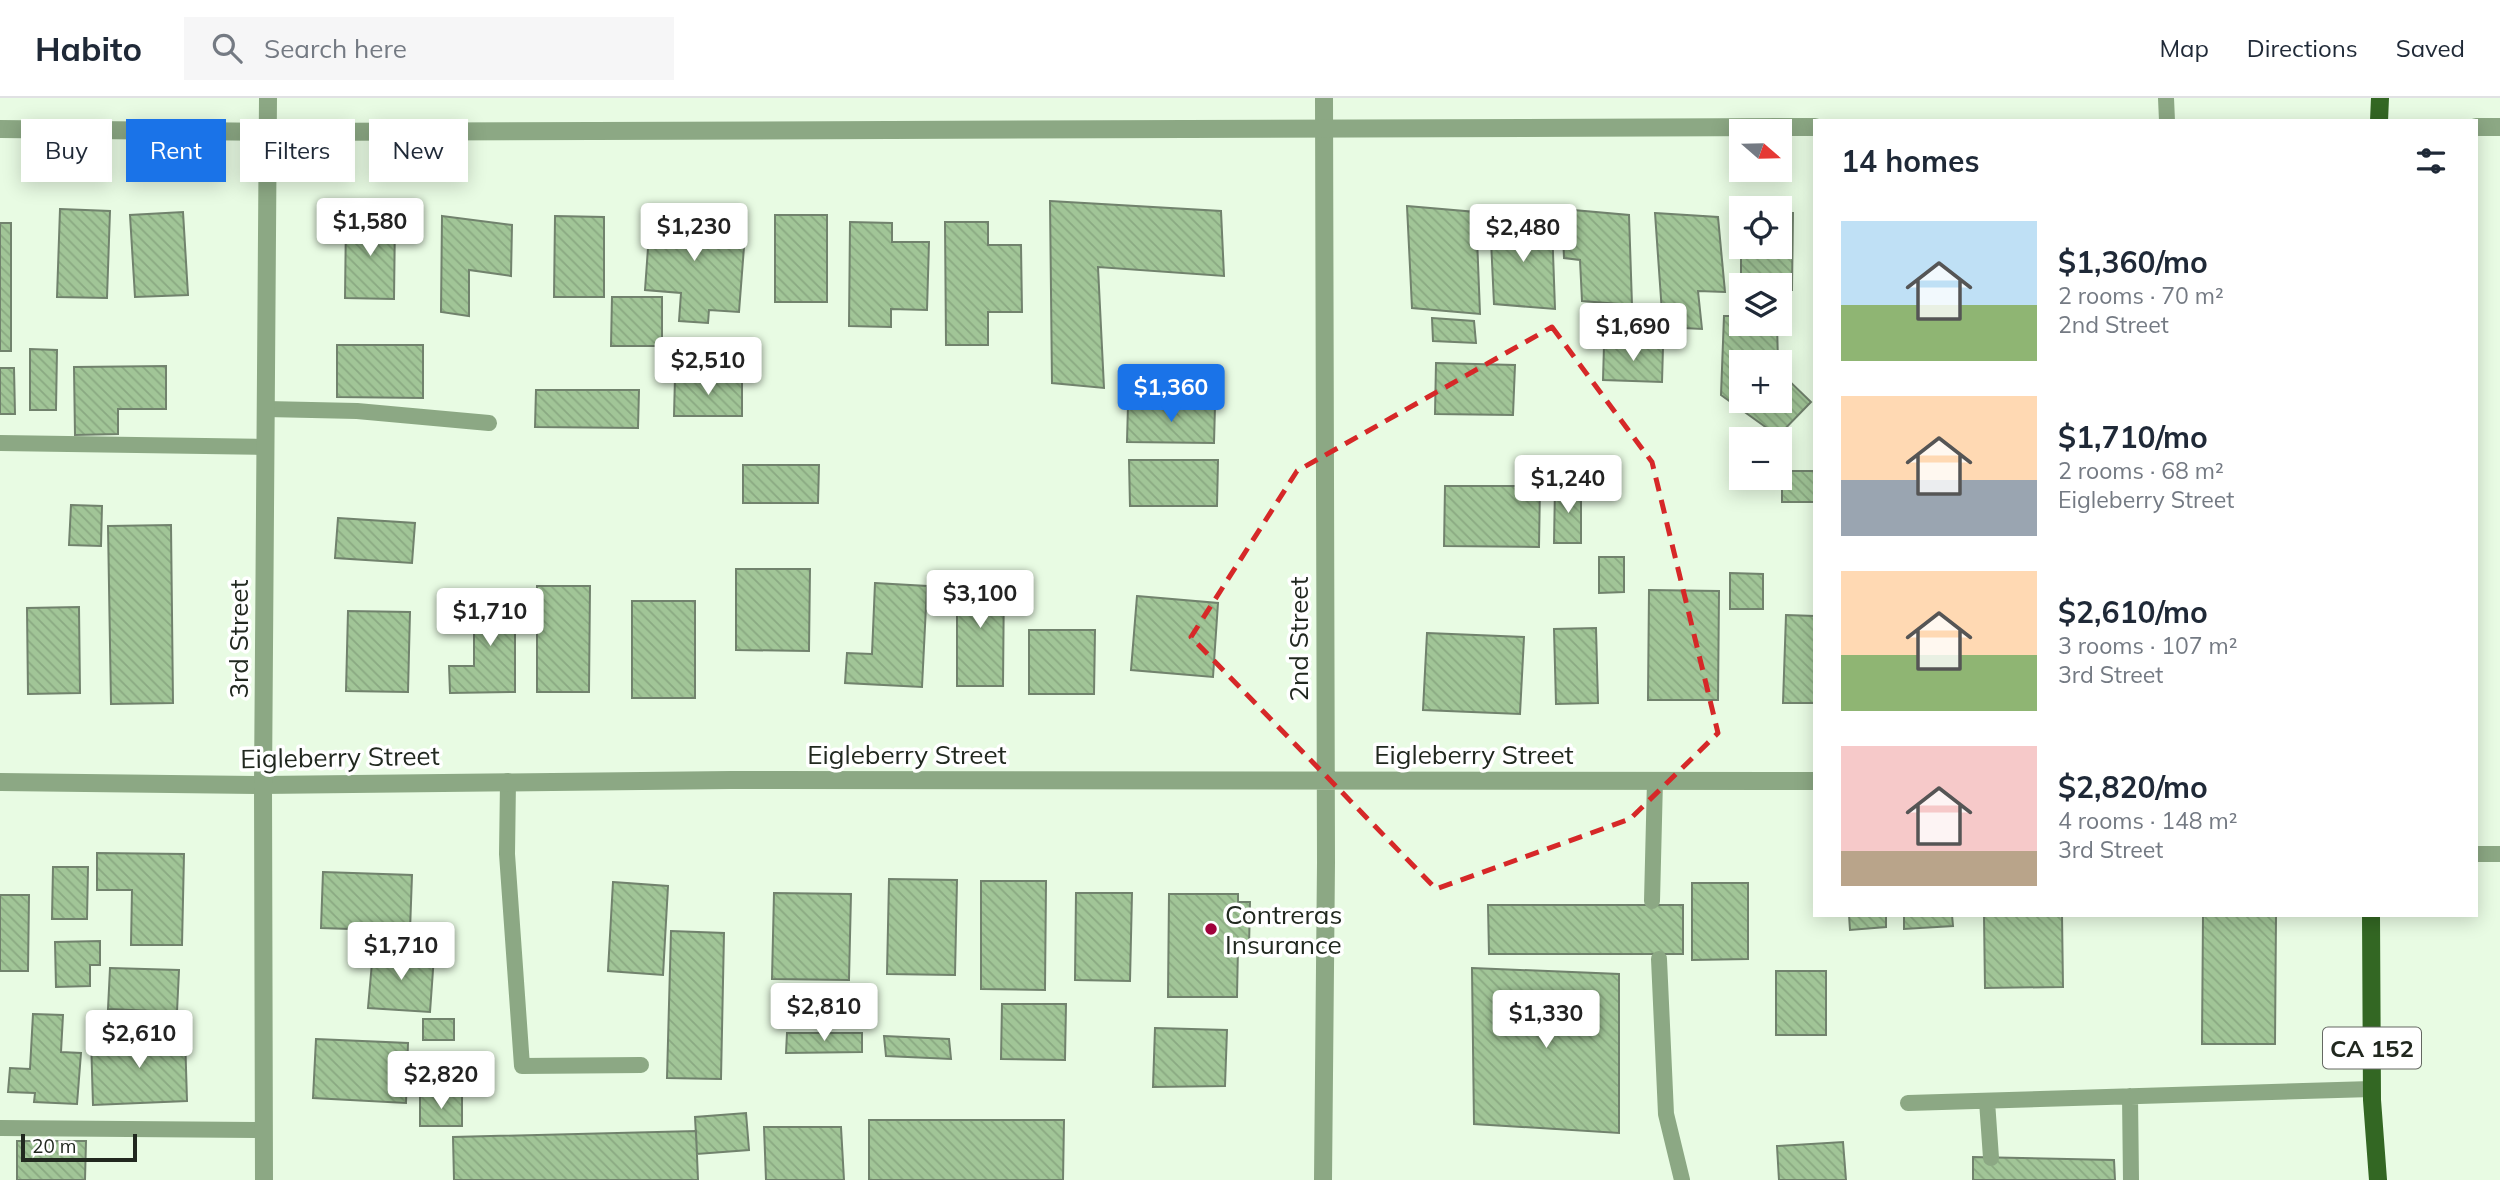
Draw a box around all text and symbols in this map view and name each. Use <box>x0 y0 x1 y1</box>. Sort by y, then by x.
search box <box>184 17 674 80</box>
text: Habito <box>35 28 142 69</box>
icon: search <box>208 29 246 67</box>
text: Search here <box>264 32 407 65</box>
text: Map <box>2159 33 2209 63</box>
text: Directions <box>2247 33 2358 63</box>
text: Saved <box>2396 33 2465 63</box>
chip: Buy <box>21 119 112 182</box>
chip: Rent <box>126 119 226 182</box>
chip: Filters <box>240 119 355 182</box>
chip: New <box>369 119 468 182</box>
north arrow <box>1729 119 1792 182</box>
map controls <box>1729 119 1792 490</box>
text: 14 homes <box>1841 142 1980 180</box>
icon: filters <box>2412 142 2450 180</box>
button: locate <box>1729 196 1792 259</box>
pin: $1,580 <box>313 198 427 258</box>
pin: $1,230 <box>637 204 751 263</box>
pin: $2,480 <box>1466 204 1580 264</box>
text: $1,580 <box>333 206 407 235</box>
text: $1,230 <box>657 211 731 240</box>
text: $2,480 <box>1486 212 1560 241</box>
text: $1,360/mo <box>2058 243 2208 281</box>
icon: home <box>1897 249 1981 333</box>
button: layers <box>1729 273 1792 336</box>
text: 2 rooms · 70 m² <box>2058 281 2224 310</box>
pin: $1,690 <box>1576 303 1690 363</box>
text: 2nd Street <box>2058 310 2169 339</box>
text: $1,690 <box>1596 311 1670 340</box>
pin: $2,510 <box>651 338 765 397</box>
text: $2,510 <box>671 345 745 374</box>
button: + <box>1729 350 1792 413</box>
pin: $1,360 <box>1114 364 1228 424</box>
text: $1,360 <box>1134 372 1208 401</box>
text: $1,710/mo <box>2058 418 2208 456</box>
icon: home <box>1897 424 1981 508</box>
button: − <box>1729 427 1792 490</box>
pin: $1,240 <box>1511 456 1625 515</box>
text: 2 rooms · 68 m² <box>2058 456 2224 485</box>
text: $1,240 <box>1531 463 1605 492</box>
text: Eigleberry Street <box>2058 485 2234 514</box>
pin: $3,100 <box>923 570 1037 630</box>
street label: 2nd Street <box>1282 576 1315 702</box>
text: $3,100 <box>943 578 1017 607</box>
street label: 3rd Street <box>222 579 255 699</box>
pin: $1,710 <box>433 588 547 648</box>
text: $2,610/mo <box>2058 593 2208 631</box>
text: $1,710 <box>453 596 527 625</box>
icon: home <box>1897 599 1981 683</box>
text: 3 rooms · 107 m² <box>2058 631 2238 660</box>
text: 3rd Street <box>2058 660 2163 689</box>
street label: Eigleberry Street <box>807 738 1007 771</box>
street label: Eigleberry Street <box>1374 738 1574 771</box>
street label: Eigleberry Street <box>240 739 440 775</box>
text: $2,820/mo <box>2058 768 2208 806</box>
icon: home <box>1897 774 1981 858</box>
text: 4 rooms · 148 m² <box>2058 806 2238 835</box>
text: 3rd Street <box>2058 835 2163 864</box>
place label: Contreras Insurance <box>1225 898 1342 961</box>
marker: Contreras Insurance <box>1203 921 1219 937</box>
pin: $1,710 <box>344 922 458 982</box>
text: $1,710 <box>364 930 438 959</box>
pin: $2,810 <box>767 984 881 1043</box>
pin: $1,330 <box>1489 990 1603 1050</box>
text: $2,810 <box>787 991 861 1020</box>
text: $1,330 <box>1509 998 1583 1027</box>
pin: $2,610 <box>82 1010 196 1070</box>
text: $2,610 <box>102 1018 176 1047</box>
road number: CA 152 <box>2323 1028 2421 1068</box>
pin: $2,820 <box>384 1052 498 1111</box>
text: $2,820 <box>404 1059 478 1088</box>
scale bar <box>21 1131 136 1163</box>
text: 20 m <box>32 1134 76 1158</box>

